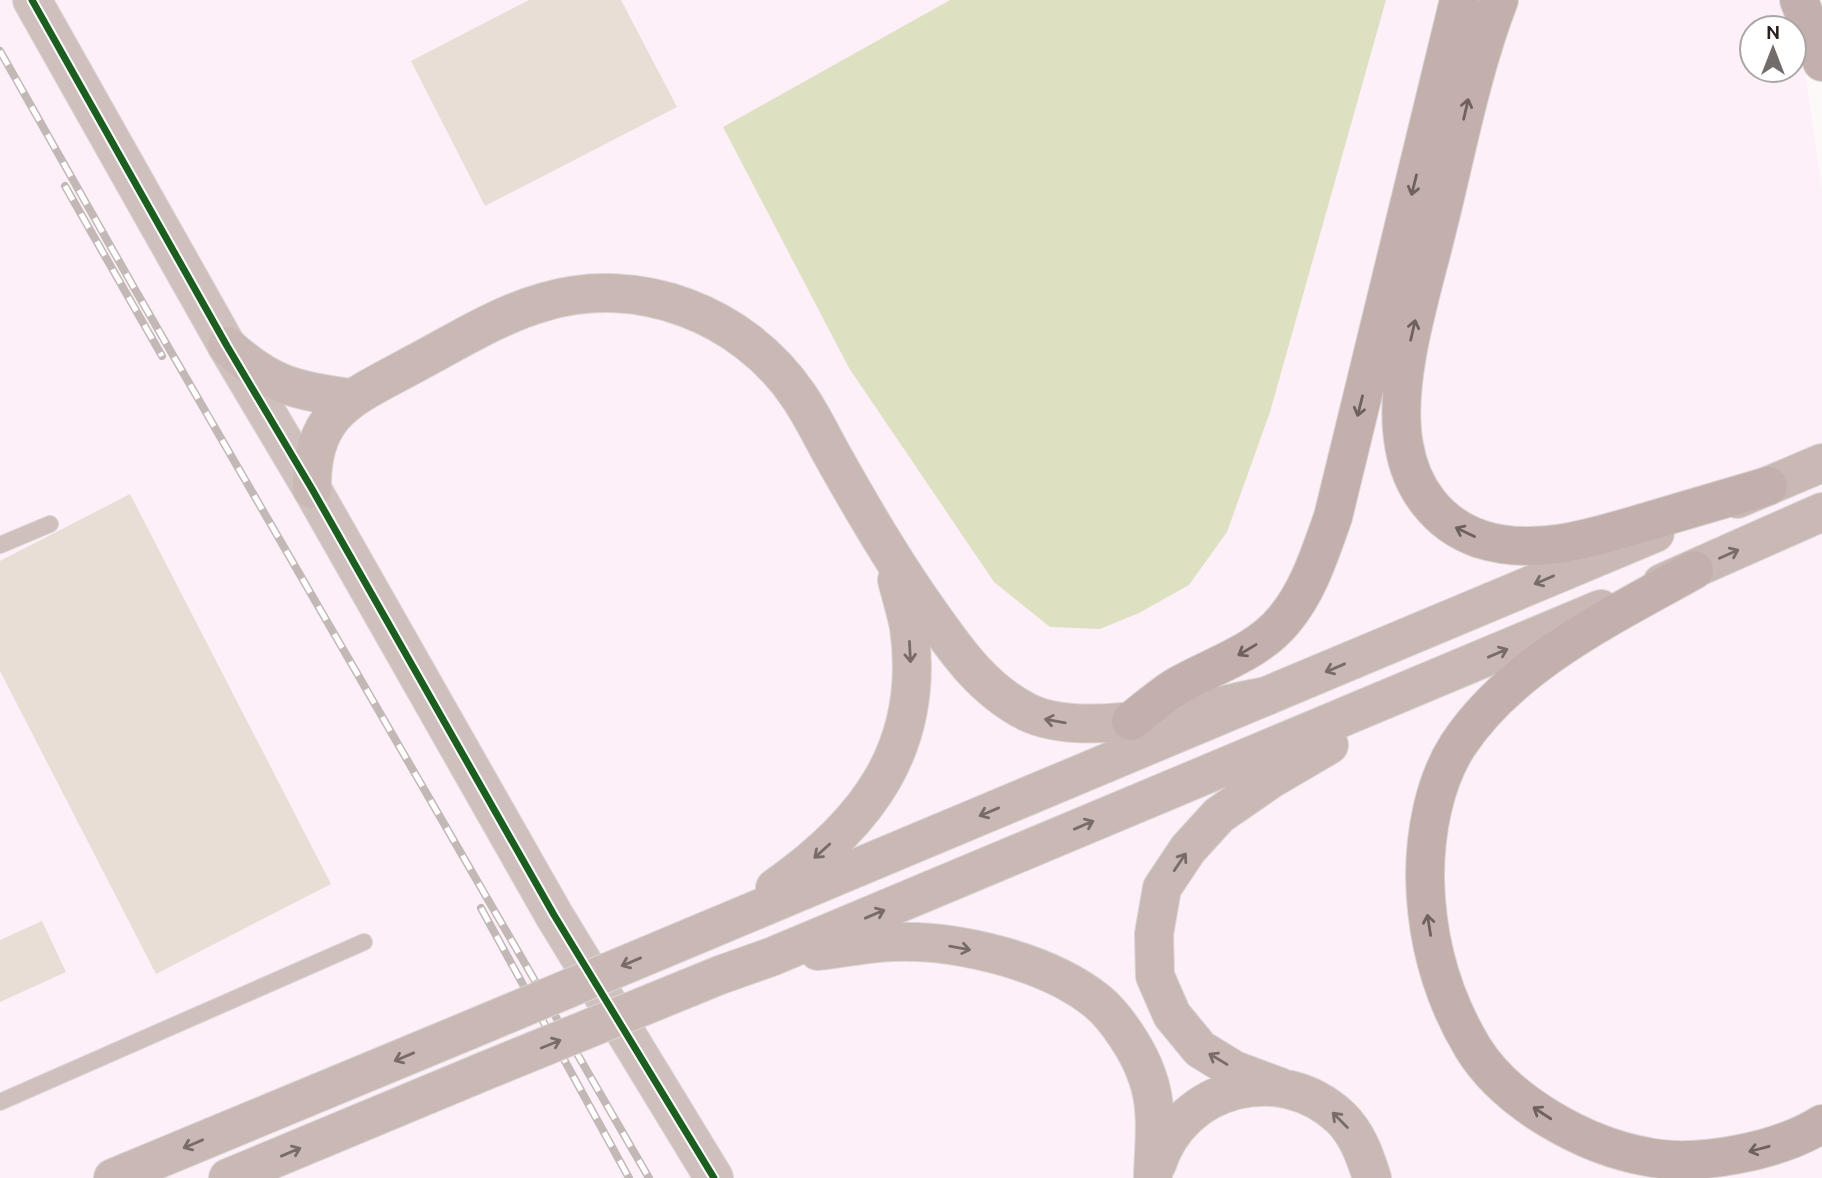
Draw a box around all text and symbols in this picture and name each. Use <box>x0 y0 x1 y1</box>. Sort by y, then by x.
north arrow <box>1738 14 1808 84</box>
text: N <box>1766 21 1780 43</box>
one-way arrow <box>1460 98 1474 121</box>
one-way arrow <box>1407 173 1420 196</box>
one-way arrow <box>1407 319 1421 342</box>
one-way arrow <box>1353 394 1366 417</box>
one-way arrow <box>1455 524 1476 538</box>
one-way arrow <box>1718 547 1740 560</box>
one-way arrow <box>1534 574 1556 587</box>
one-way arrow <box>904 640 917 663</box>
one-way arrow <box>1238 643 1258 657</box>
one-way arrow <box>1486 645 1508 658</box>
one-way arrow <box>1324 662 1346 675</box>
one-way arrow <box>1044 714 1067 727</box>
one-way arrow <box>979 807 1001 820</box>
one-way arrow <box>1073 818 1095 831</box>
one-way arrow <box>813 843 831 859</box>
one-way arrow <box>1173 852 1187 872</box>
one-way arrow <box>863 906 885 919</box>
one-way arrow <box>1422 914 1435 937</box>
one-way arrow <box>948 941 971 955</box>
one-way arrow <box>620 956 642 969</box>
one-way arrow <box>539 1037 561 1050</box>
one-way arrow <box>393 1051 415 1064</box>
one-way arrow <box>1208 1052 1228 1066</box>
one-way arrow <box>1533 1106 1552 1120</box>
one-way arrow <box>1331 1111 1348 1128</box>
one-way arrow <box>183 1139 205 1152</box>
one-way arrow <box>1748 1143 1770 1156</box>
one-way arrow <box>280 1144 301 1157</box>

